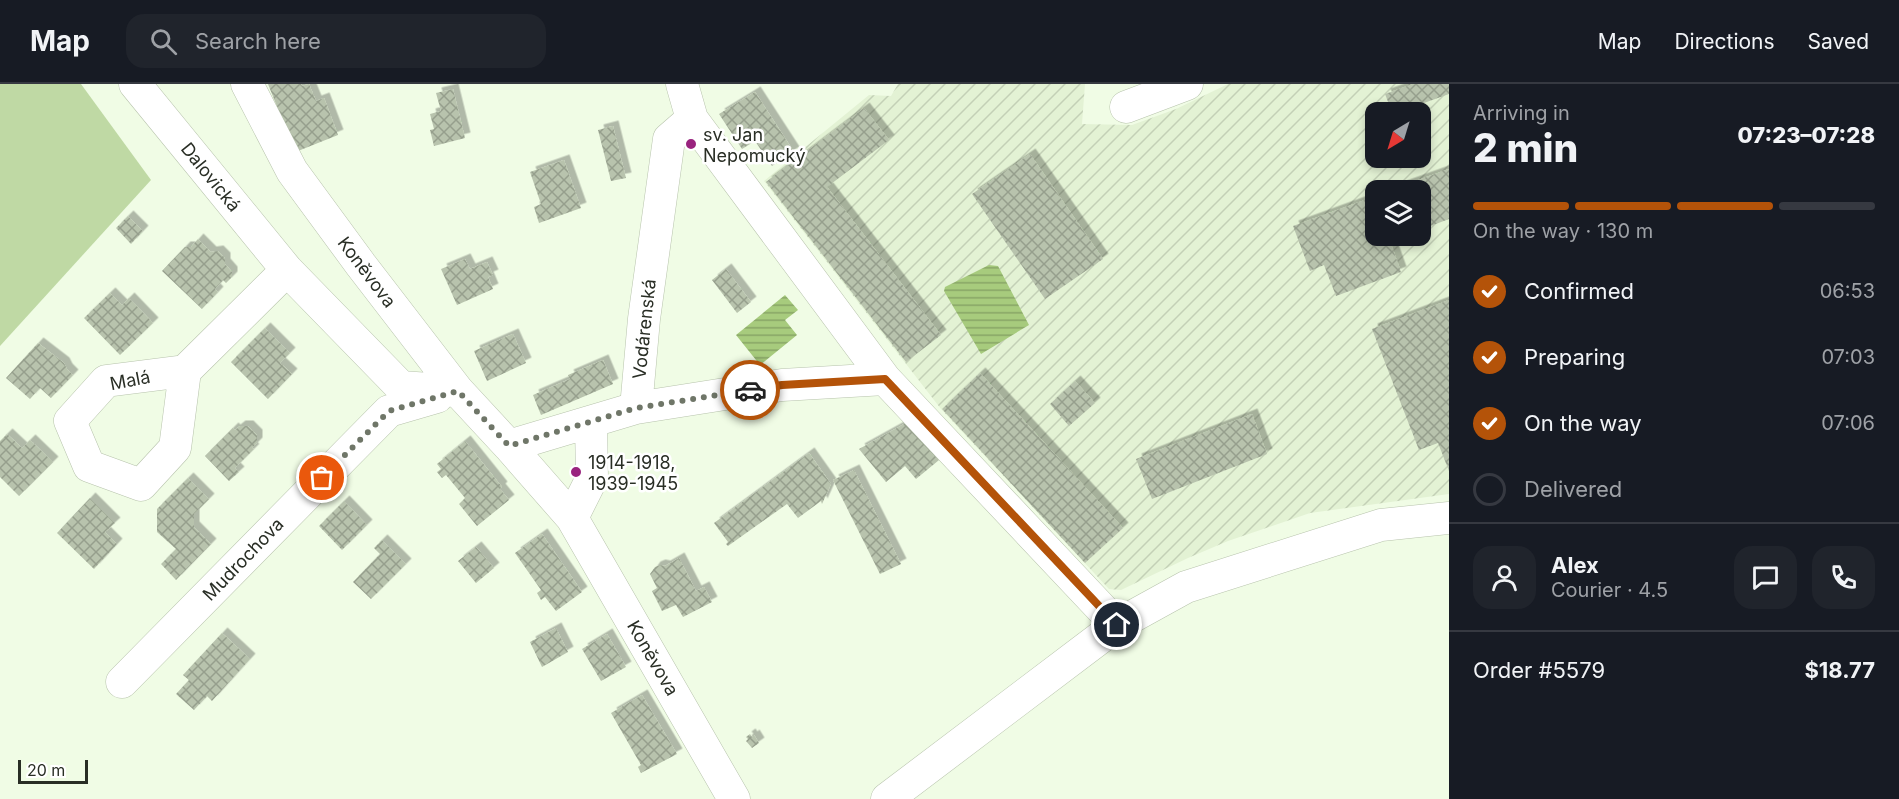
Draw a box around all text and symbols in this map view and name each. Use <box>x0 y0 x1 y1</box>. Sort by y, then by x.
search box <box>126 14 546 68</box>
text: Map <box>30 24 90 58</box>
icon: search <box>147 25 180 58</box>
text: Search here <box>195 28 321 54</box>
text: Map <box>1598 29 1641 54</box>
text: Directions <box>1674 29 1775 54</box>
text: Saved <box>1808 29 1869 54</box>
text: Arriving in <box>1473 101 1570 125</box>
north arrow <box>1365 102 1431 168</box>
map controls <box>1365 102 1431 246</box>
text: 07:23–07:28 <box>1737 122 1875 148</box>
place label: sv. Jan Nepomucký <box>703 124 806 166</box>
text: 2 min <box>1473 124 1578 171</box>
marker: sv. Jan Nepomucký <box>684 137 698 151</box>
street label: Dalovická <box>177 138 245 216</box>
button: layers <box>1365 180 1431 246</box>
text: On the way · 130 m <box>1473 219 1653 243</box>
street label: Koněvova <box>334 232 400 312</box>
icon: check <box>1473 275 1506 308</box>
street label: Vodárenská <box>628 278 660 380</box>
text: Confirmed <box>1524 278 1634 304</box>
text: 06:53 <box>1820 279 1875 303</box>
icon: check <box>1473 341 1506 374</box>
text: Preparing <box>1524 344 1625 370</box>
text: 07:03 <box>1821 345 1875 369</box>
courier <box>720 360 780 420</box>
street label: Malá <box>108 366 152 394</box>
icon: car <box>734 374 767 407</box>
icon: check <box>1473 407 1506 440</box>
text: On the way <box>1524 410 1642 436</box>
text: 07:06 <box>1821 411 1875 435</box>
pin <box>296 452 347 503</box>
place label: 1914-1918, 1939-1945 <box>588 452 678 494</box>
icon: bag <box>305 461 338 494</box>
marker: 1914-1918, 1939-1945 <box>569 465 583 479</box>
text: Delivered <box>1524 476 1622 502</box>
street label: Mudrochova <box>198 513 288 605</box>
button: person <box>1473 546 1536 609</box>
button: chat <box>1734 546 1797 609</box>
button: phone <box>1812 546 1875 609</box>
text: Alex <box>1551 552 1599 578</box>
text: Courier · 4.5 <box>1551 578 1668 602</box>
pin <box>1091 599 1142 650</box>
icon: home <box>1100 608 1133 641</box>
street label: Koněvova <box>623 617 683 699</box>
text: Order #5579 <box>1473 657 1605 683</box>
text: $18.77 <box>1804 657 1875 683</box>
scale bar <box>18 757 88 784</box>
text: 20 m <box>27 760 65 780</box>

